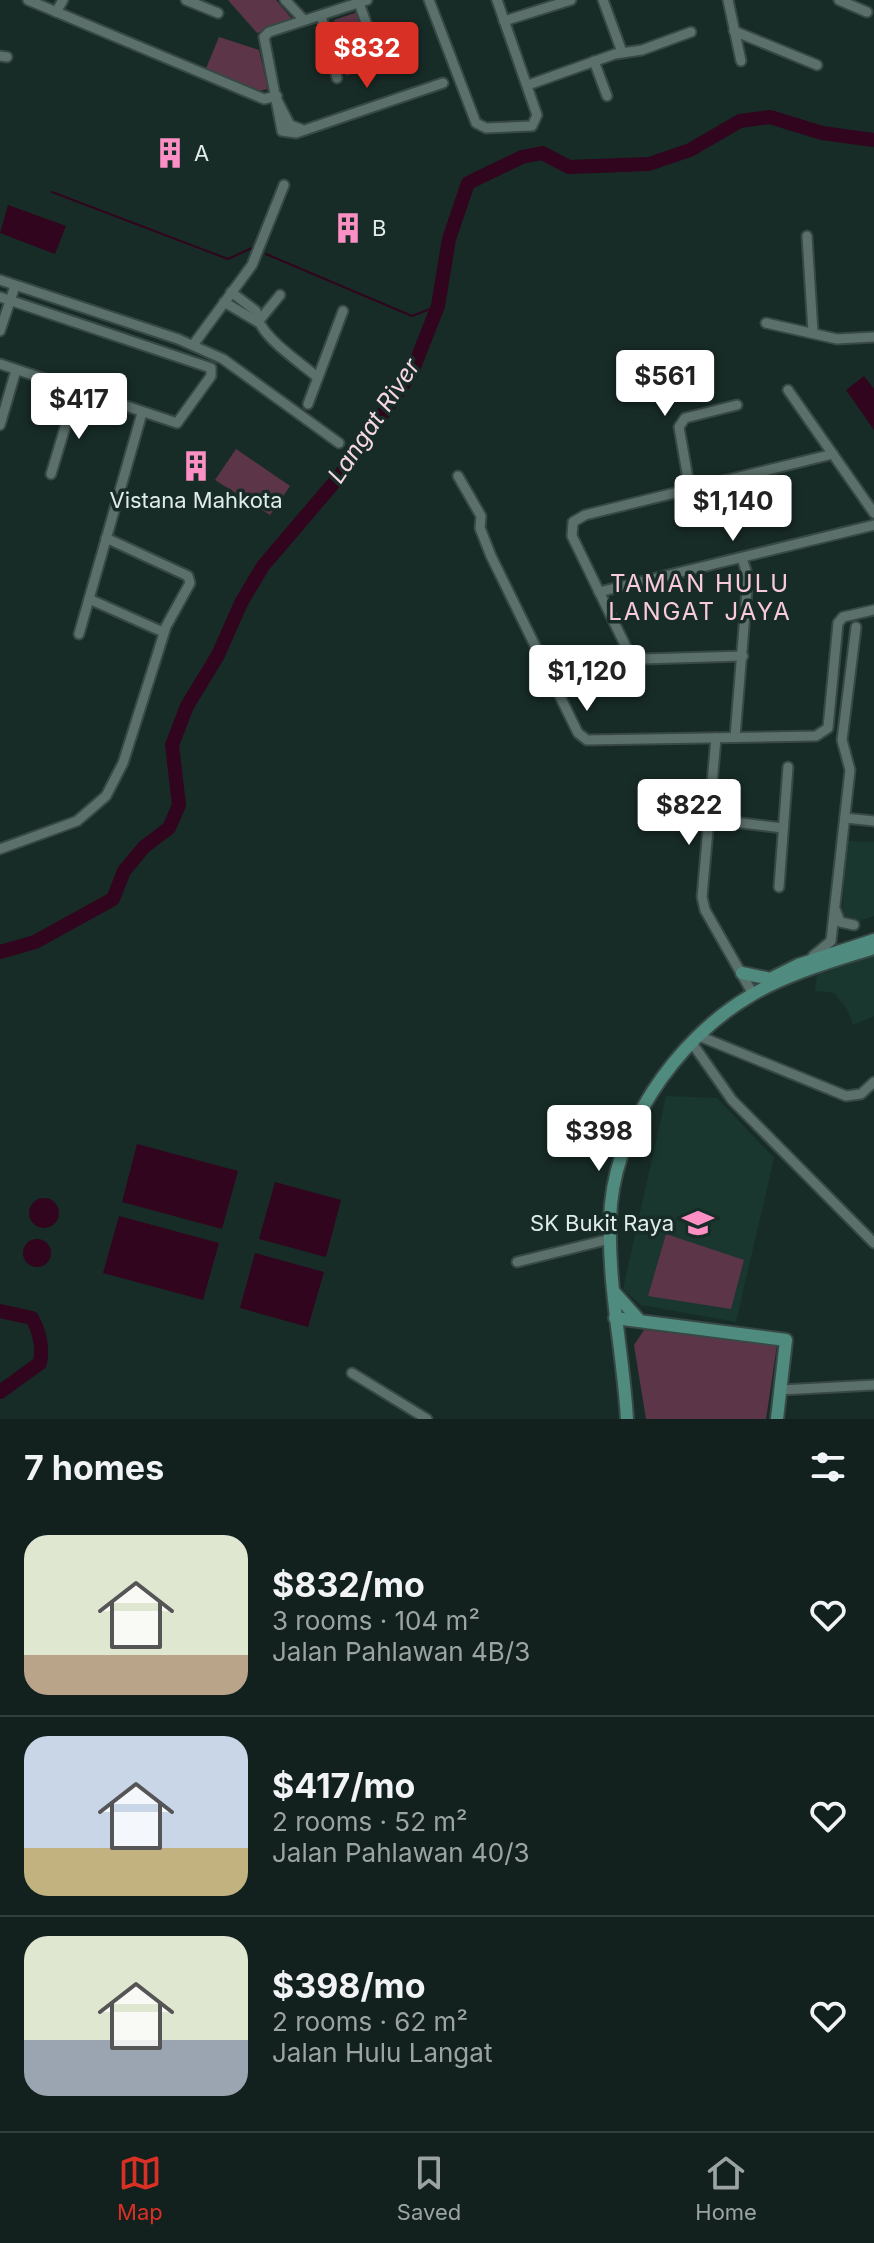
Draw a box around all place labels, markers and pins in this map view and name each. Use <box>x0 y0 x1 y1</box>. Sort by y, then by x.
pin: $832 <box>320 22 414 90</box>
building icon: A <box>153 136 187 170</box>
place label: A <box>194 140 209 166</box>
building icon: B <box>331 211 365 245</box>
place label: B <box>372 215 386 241</box>
pin: $561 <box>618 350 712 418</box>
pin: $417 <box>32 373 126 441</box>
building icon: Vistana Mahkota <box>179 449 213 483</box>
pin: $1,140 <box>668 475 798 543</box>
place label: Vistana Mahkota <box>110 487 282 513</box>
pin: $1,120 <box>522 645 652 713</box>
pin: $822 <box>642 779 736 847</box>
pin: $398 <box>552 1105 646 1173</box>
school or university icon: SK Bukit Raya <box>681 1206 715 1240</box>
place label: SK Bukit Raya <box>530 1210 674 1236</box>

